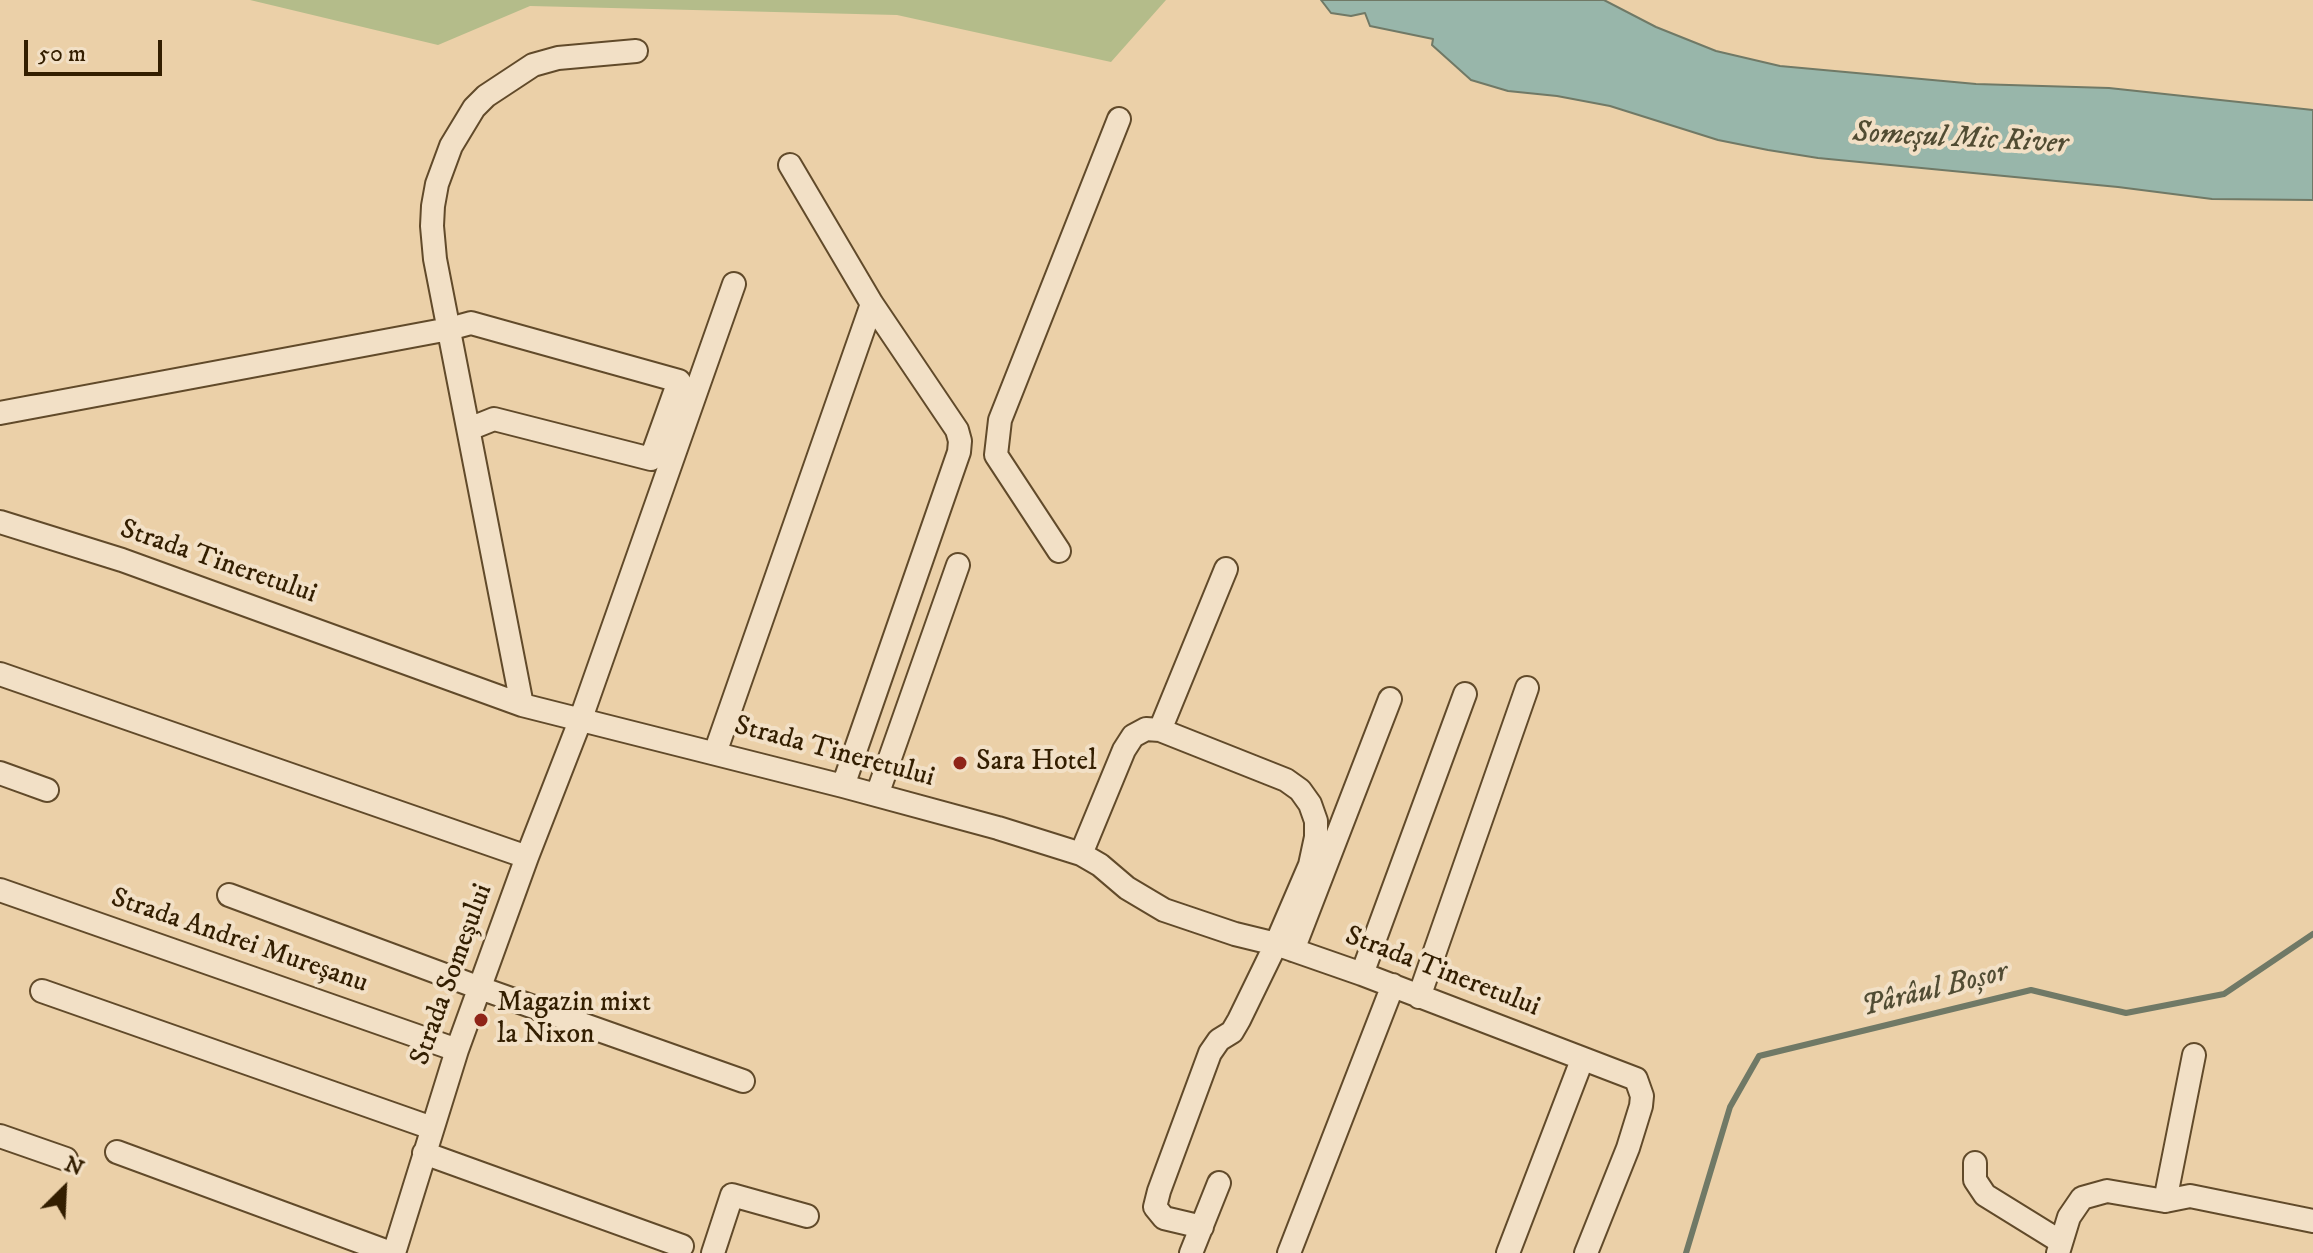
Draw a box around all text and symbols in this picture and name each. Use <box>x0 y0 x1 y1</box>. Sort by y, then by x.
scale bar <box>28 24 166 74</box>
text: 50 m <box>38 39 86 69</box>
water label: Someşul Mic River <box>1852 116 2068 164</box>
street label: Strada Tineretului <box>115 514 321 612</box>
street label: Strada Tineretului <box>730 710 938 796</box>
place label: Sara Hotel <box>976 746 1097 780</box>
marker: Sara Hotel <box>951 754 969 772</box>
street label: Strada Someșului <box>405 880 501 1070</box>
street label: Strada Andrei Mureșanu <box>106 882 372 1002</box>
street label: Strada Tineretului <box>1340 920 1544 1026</box>
water label: Pârâul Boșor <box>1858 955 2012 1027</box>
place label: Magazin mixt la Nixon <box>497 987 651 1053</box>
marker: Magazin mixt la Nixon <box>472 1011 490 1029</box>
north arrow <box>24 1149 104 1229</box>
text: N <box>60 1151 88 1183</box>

